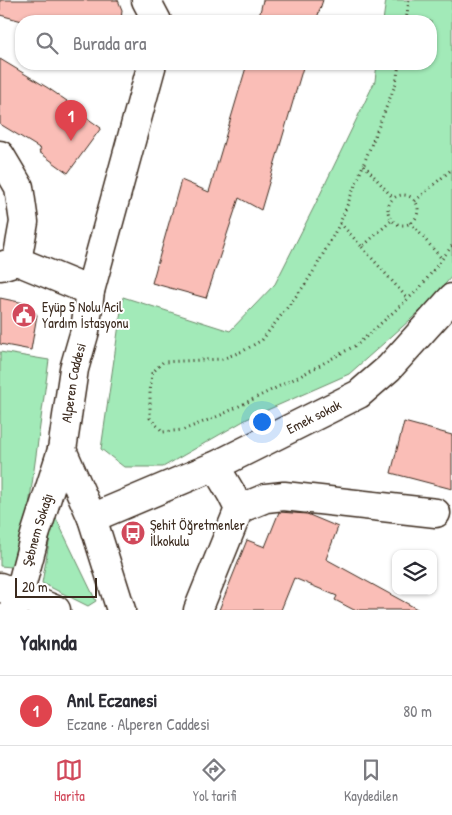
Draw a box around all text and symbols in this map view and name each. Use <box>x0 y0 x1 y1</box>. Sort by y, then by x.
search box <box>15 15 437 70</box>
icon: search <box>33 29 61 57</box>
text: Burada ara <box>73 30 146 56</box>
pin: 1 <box>55 100 87 141</box>
place label: Eyüp 5 Nolu Acil Yardım İstasyonu <box>42 297 129 333</box>
public building icon: Eyüp 5 Nolu Acil Yardım İstasyonu <box>11 302 37 328</box>
street label: Alperen Caddesi <box>56 340 90 424</box>
street label: Emek sokak <box>283 394 344 438</box>
your location <box>249 409 275 435</box>
street label: Şebnem Sokağı <box>17 491 57 568</box>
place label: Şehit Öğretmenler İlkokulu <box>150 515 246 550</box>
bus stop icon: Şehit Öğretmenler İlkokulu <box>120 520 146 546</box>
map controls <box>392 550 437 595</box>
button: layers <box>392 550 437 595</box>
scale bar <box>15 575 98 598</box>
text: 20 m <box>22 577 48 596</box>
text: Yakında <box>20 628 77 657</box>
text: Anıl Eczanesi <box>67 687 158 713</box>
text: 1 <box>33 700 39 722</box>
text: 80 m <box>403 700 432 722</box>
text: Eczane · Alperen Caddesi <box>67 713 210 735</box>
tab: Harita <box>54 756 85 805</box>
tab: Yol tarifi <box>193 756 236 805</box>
tab: Kaydedilen <box>344 756 398 805</box>

